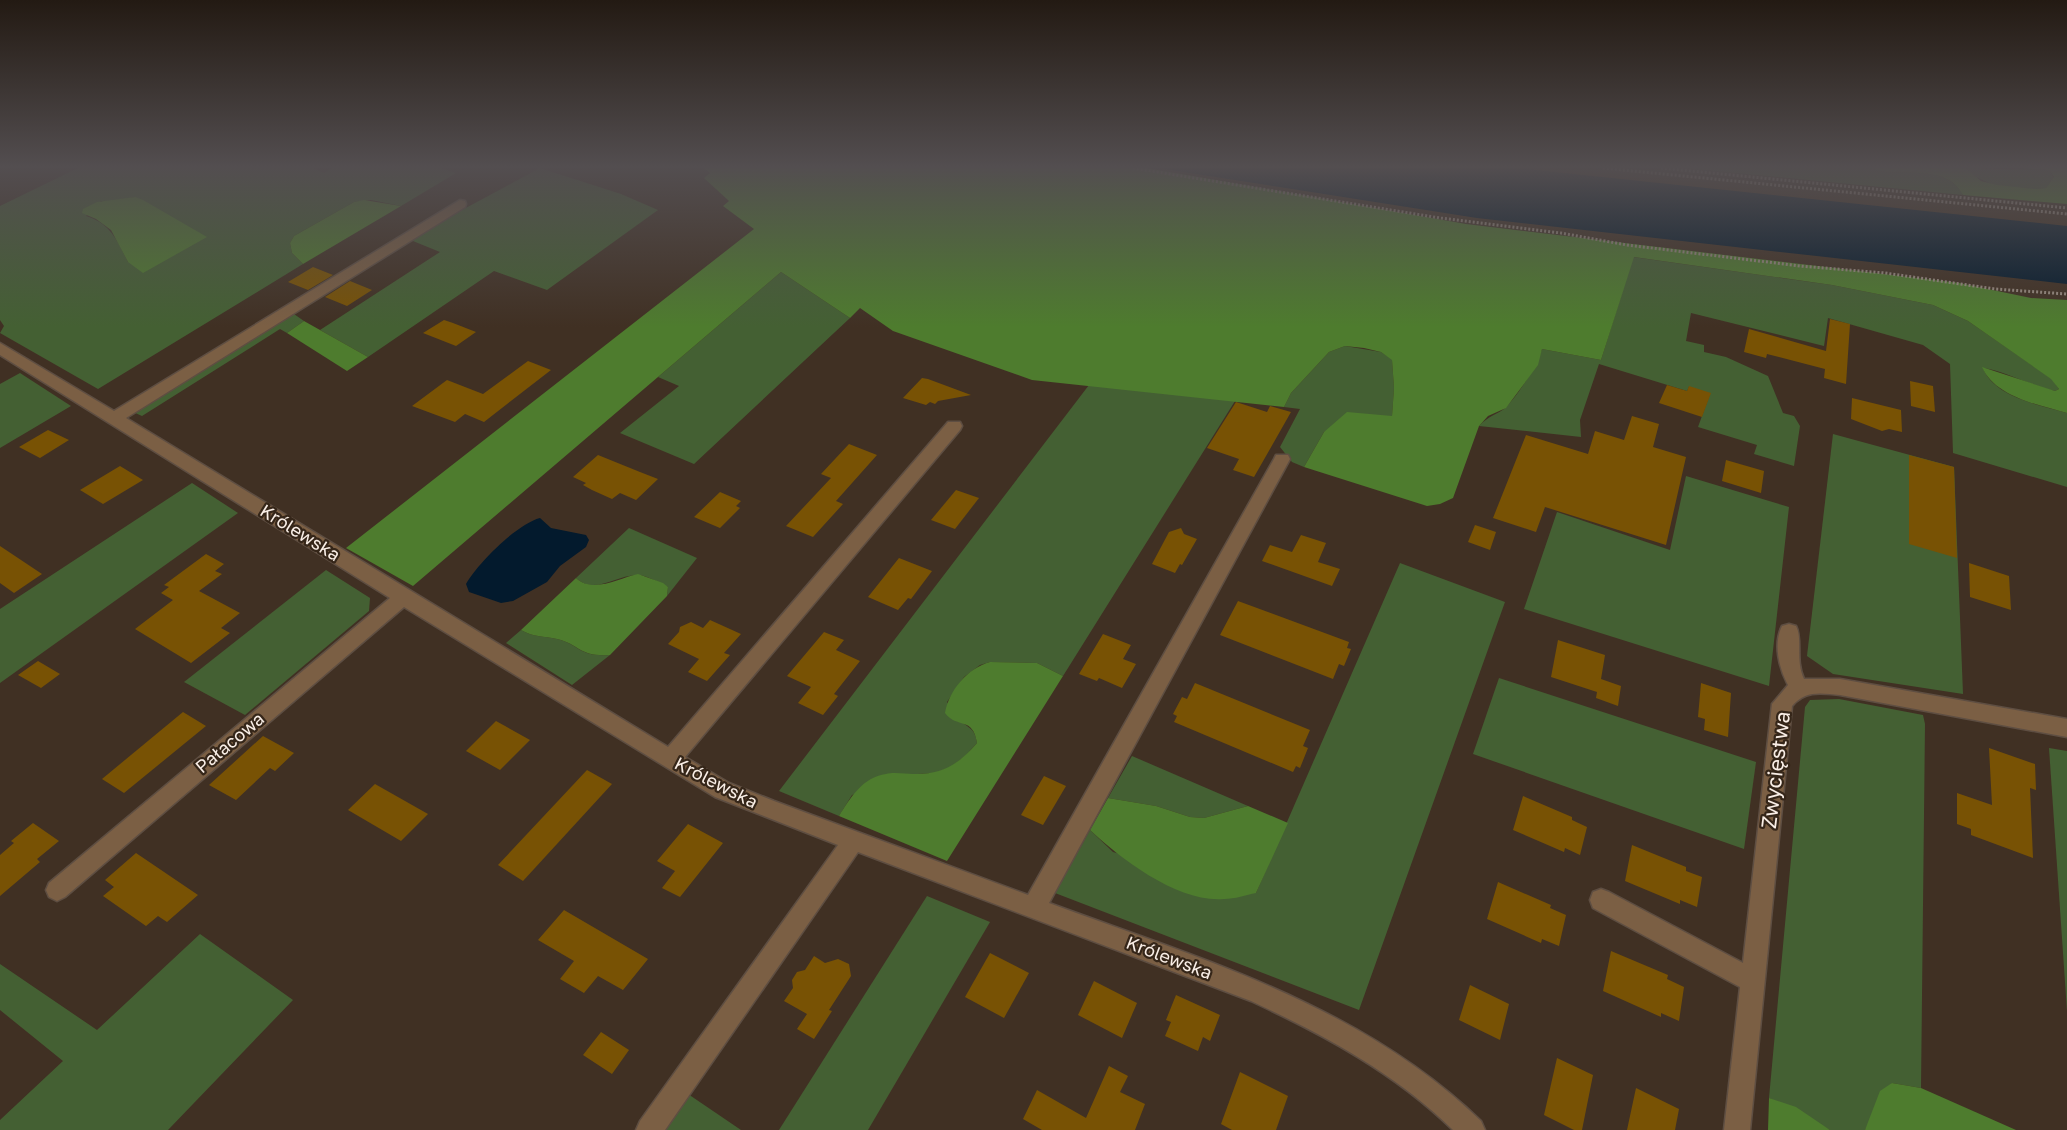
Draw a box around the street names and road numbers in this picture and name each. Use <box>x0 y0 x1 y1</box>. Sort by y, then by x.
street label: Królewska <box>256 499 345 565</box>
street label: Pałacowa <box>191 707 268 777</box>
street label: Zwycięstwa <box>1755 710 1795 830</box>
street label: Królewska <box>671 752 762 812</box>
street label: Królewska <box>1123 931 1215 983</box>

